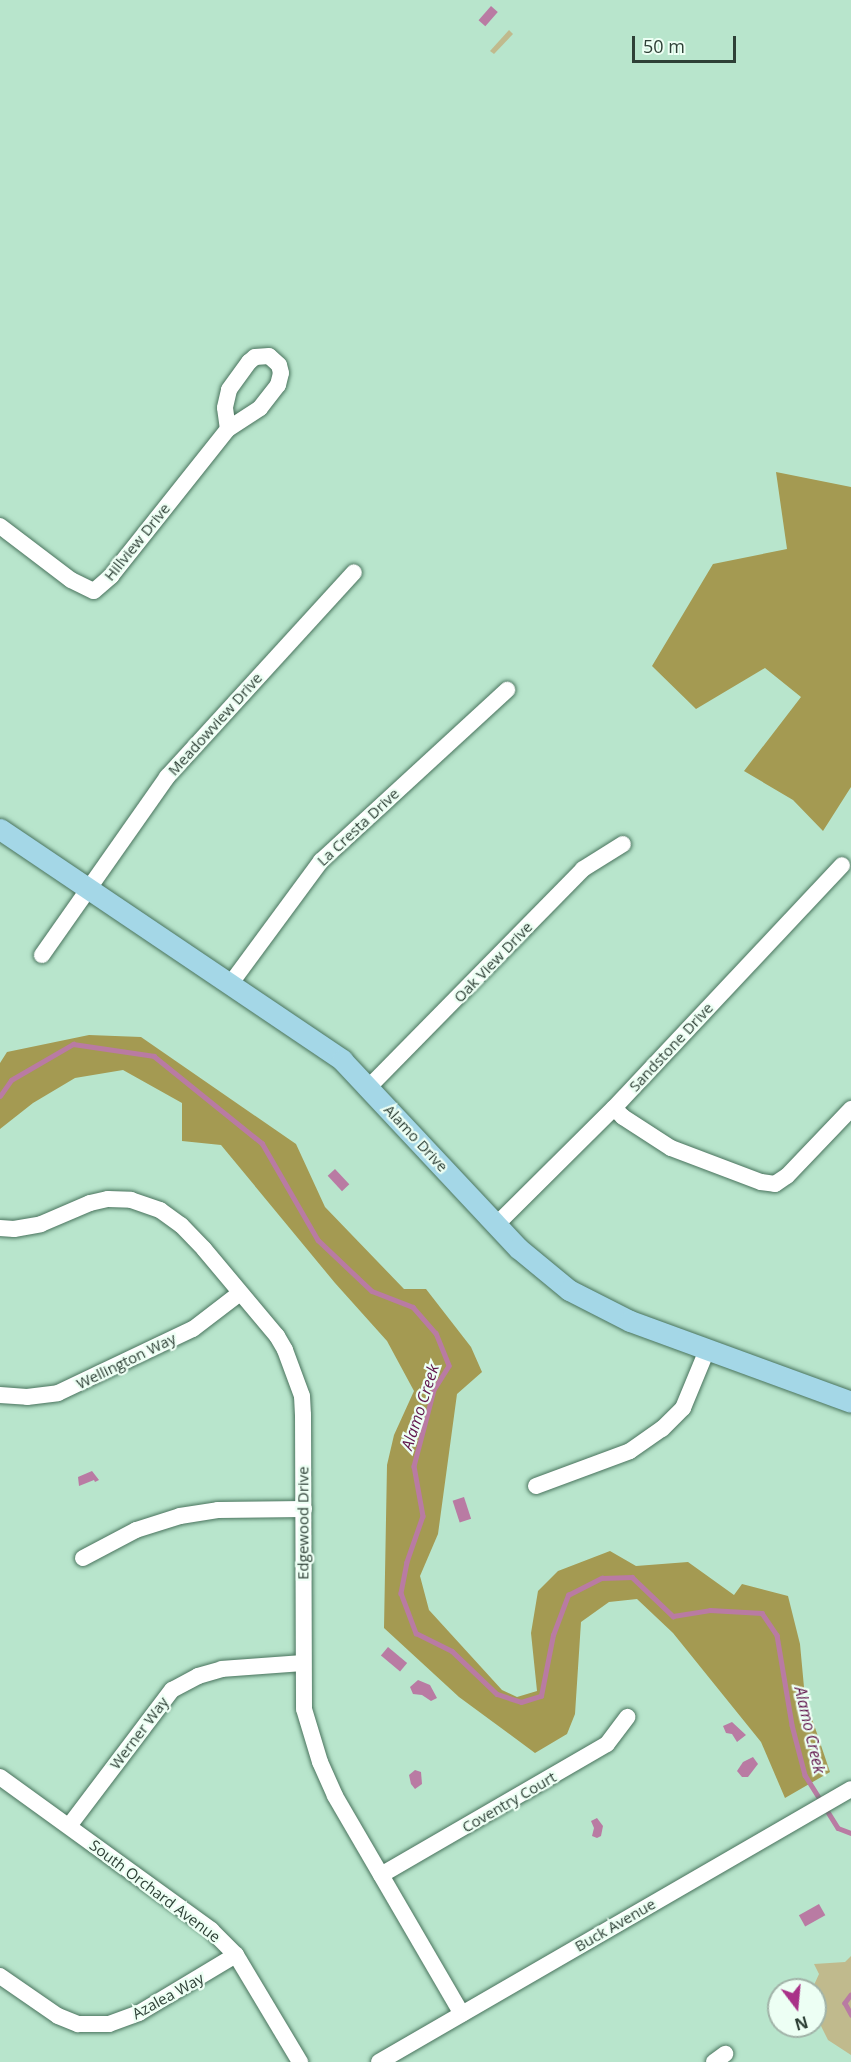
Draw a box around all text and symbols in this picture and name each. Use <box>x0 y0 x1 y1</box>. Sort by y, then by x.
scale bar <box>635 24 738 62</box>
text: 50 m <box>643 34 685 58</box>
street label: Hillview Drive <box>100 500 174 584</box>
street label: Meadowview Drive <box>164 669 266 779</box>
street label: La Cresta Drive <box>313 784 403 870</box>
street label: Oak View Drive <box>450 918 536 1006</box>
street label: Sandstone Drive <box>625 999 717 1095</box>
street label: Alamo Drive <box>380 1101 452 1175</box>
street label: Wellington Way <box>73 1329 179 1393</box>
water label: Alamo Creek <box>397 1362 443 1452</box>
street label: Edgewood Drive <box>294 1466 312 1580</box>
water label: Alamo Creek <box>791 1685 829 1775</box>
street label: Werner Way <box>106 1693 172 1773</box>
street label: Coventry Court <box>459 1768 559 1836</box>
street label: South Orchard Avenue <box>86 1836 224 1946</box>
street label: Buck Avenue <box>571 1895 659 1955</box>
street label: Azalea Way <box>129 1969 207 2023</box>
north arrow <box>767 1978 827 2038</box>
text: N <box>792 2011 811 2036</box>

